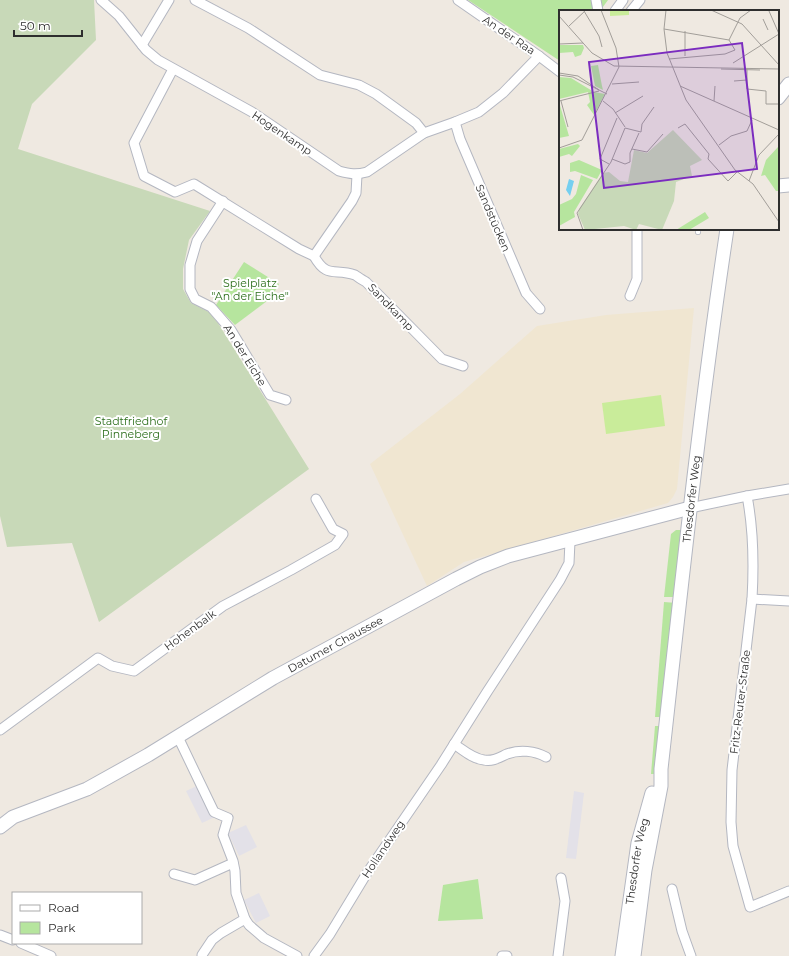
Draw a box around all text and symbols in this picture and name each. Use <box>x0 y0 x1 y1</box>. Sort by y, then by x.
inset map <box>559 10 779 230</box>
scale bar <box>14 12 82 38</box>
street label: An der Raa <box>480 12 538 58</box>
text: 50 m <box>20 18 51 33</box>
street label: Hogenkamp <box>249 108 315 158</box>
street label: Sandstücken <box>473 182 513 254</box>
park label: Spielplatz "An der Eiche" <box>211 276 289 303</box>
street label: Sandkamp <box>365 280 417 334</box>
street label: An der Eiche <box>220 322 270 389</box>
park label: Stadtfriedhof Pinneberg <box>95 414 169 441</box>
street label: Thesdorfer Weg <box>679 454 704 543</box>
street label: Hohenbalk <box>161 606 219 654</box>
street label: Datumer Chaussee <box>285 613 386 676</box>
street label: Fritz-Reuter-Straße <box>727 649 753 755</box>
street label: Thesdorfer Weg <box>622 816 652 906</box>
street label: Hollandweg <box>359 817 407 881</box>
legend <box>12 892 142 944</box>
text: Road <box>48 900 79 915</box>
text: Park <box>48 920 76 935</box>

